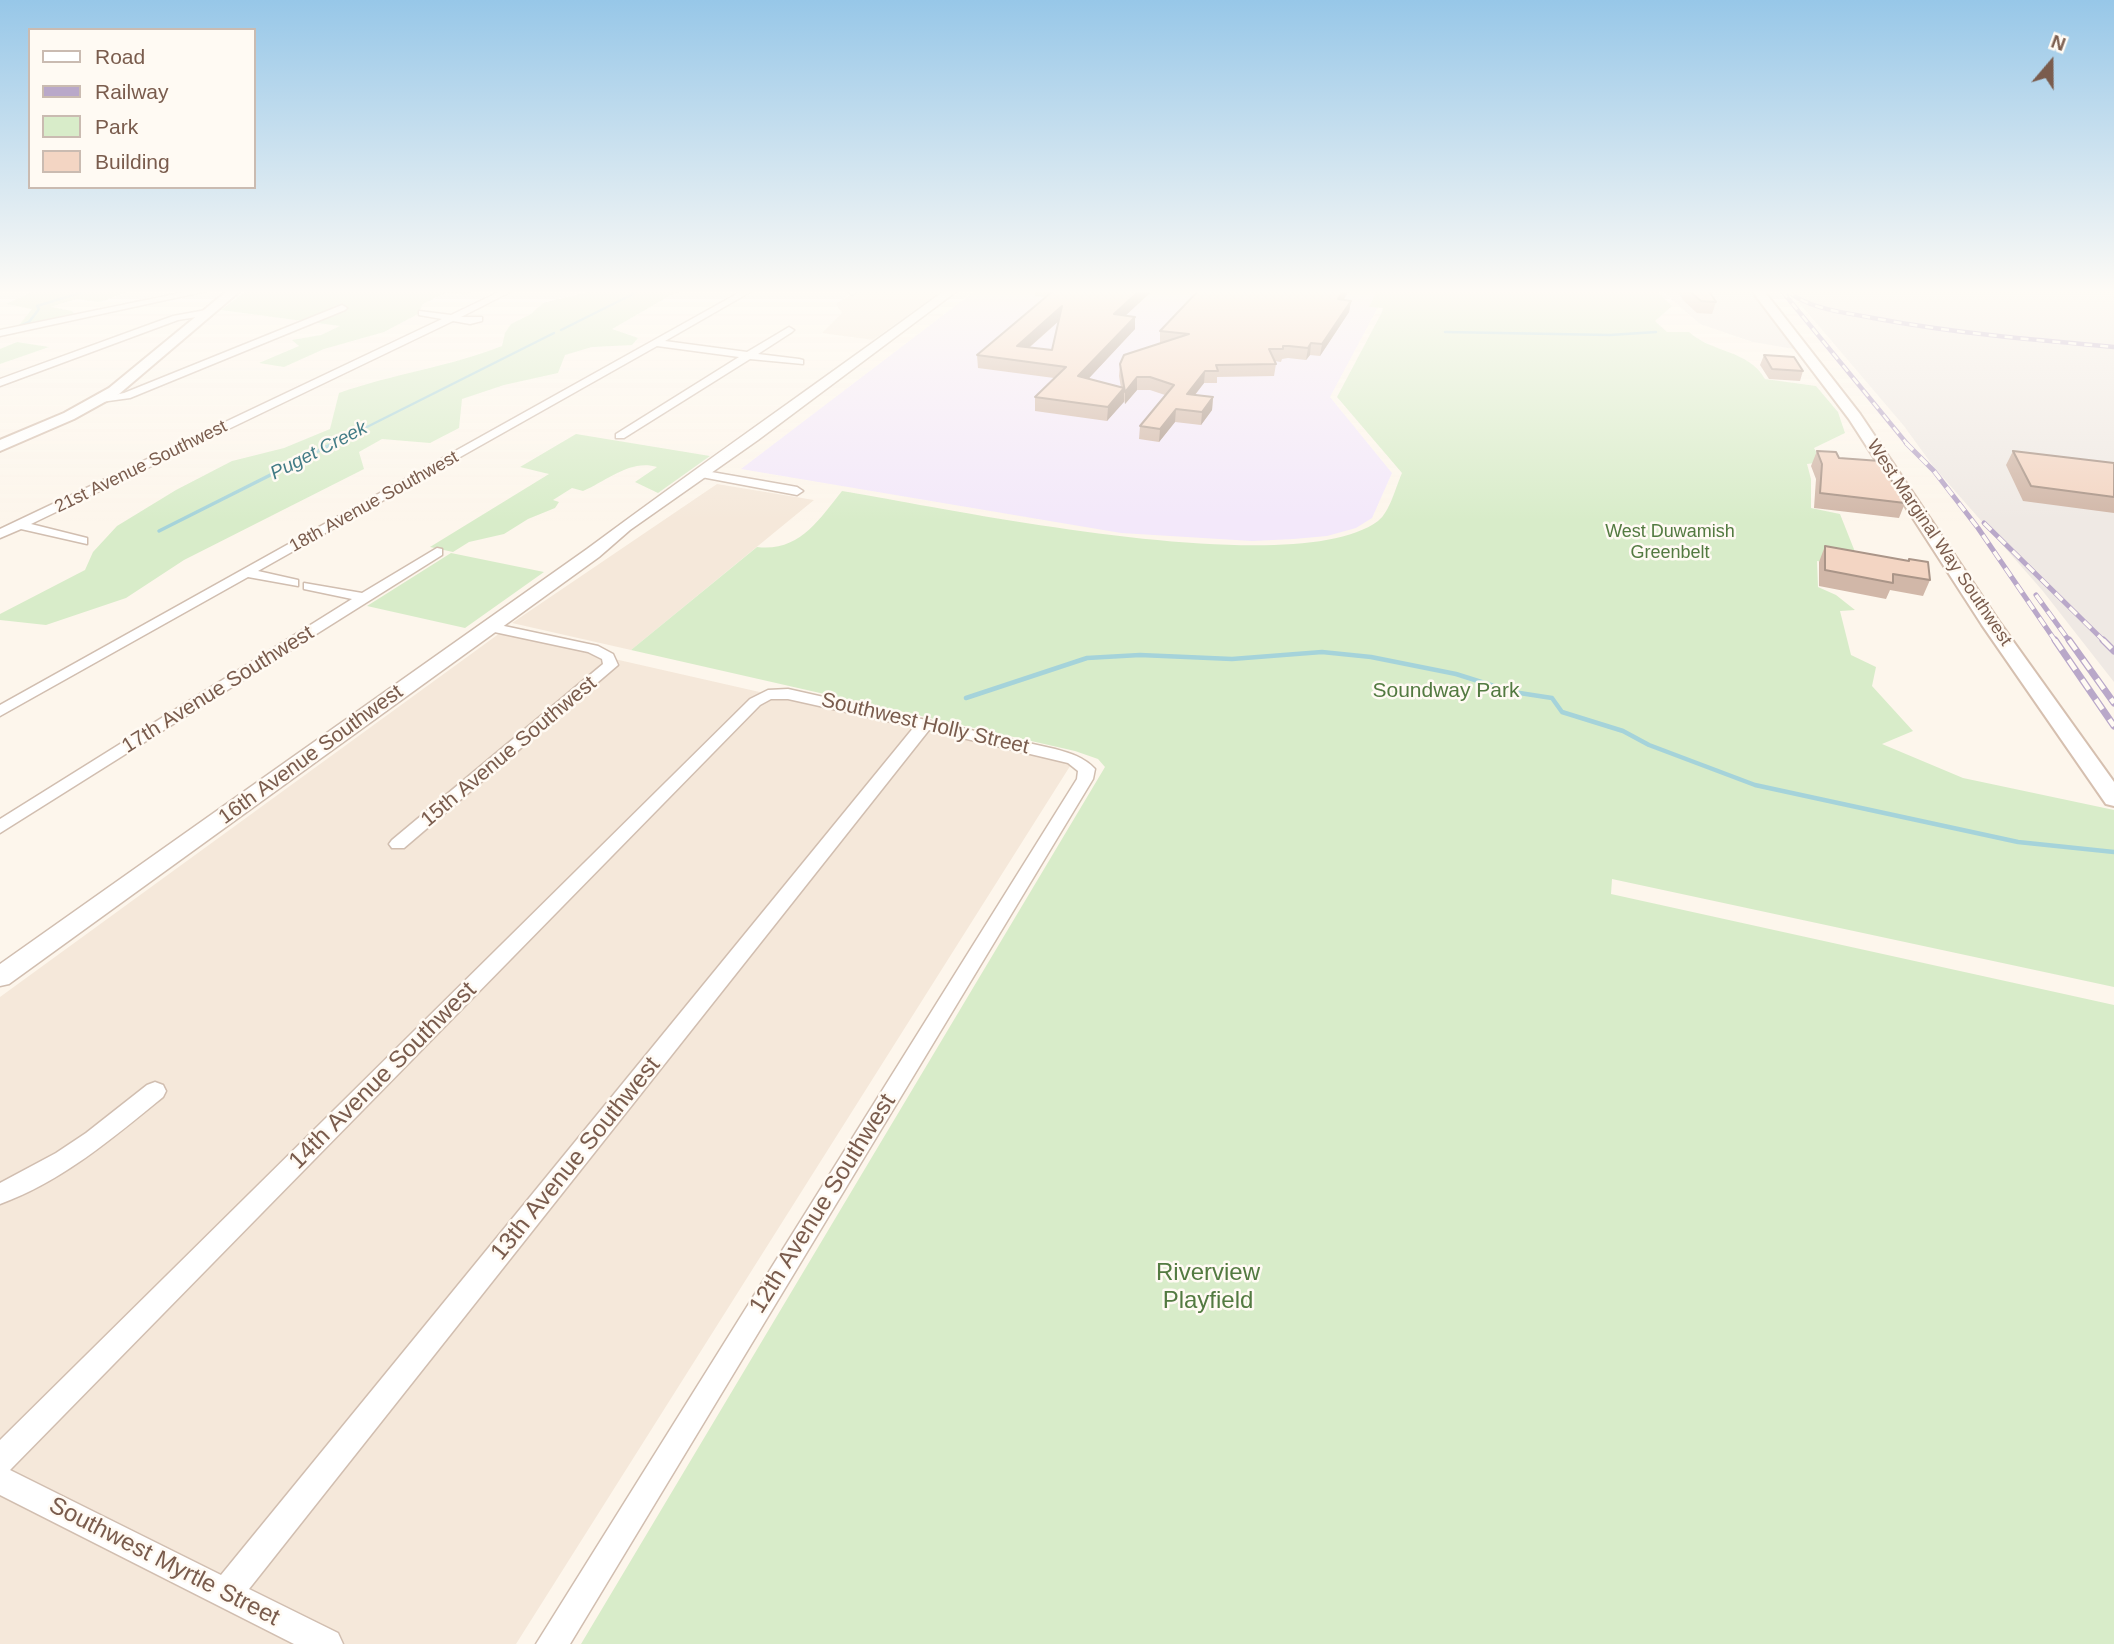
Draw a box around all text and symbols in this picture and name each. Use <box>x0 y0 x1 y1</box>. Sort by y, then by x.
legend <box>28 28 256 189</box>
north arrow <box>2016 28 2086 98</box>
text: N <box>2048 31 2068 55</box>
text: Road <box>95 45 145 68</box>
text: Railway <box>95 80 169 103</box>
text: Park <box>95 115 138 138</box>
text: Building <box>95 150 170 173</box>
street label: 21st Avenue Southwest <box>51 416 231 518</box>
water label: Puget Creek <box>267 417 371 485</box>
street label: West Marginal Way Southwest <box>1862 436 2016 650</box>
street label: 18th Avenue Southwest <box>286 447 462 557</box>
park label: West Duwamish Greenbelt <box>1605 521 1735 564</box>
street label: 17th Avenue Southwest <box>117 621 319 759</box>
street label: 15th Avenue Southwest <box>416 671 602 833</box>
park label: Soundway Park <box>1372 678 1520 704</box>
street label: 16th Avenue Southwest <box>214 680 408 830</box>
street label: Southwest Holly Street <box>819 688 1031 760</box>
street label: 14th Avenue Southwest <box>283 976 483 1176</box>
street label: 13th Avenue Southwest <box>485 1052 667 1266</box>
street label: 12th Avenue Southwest <box>744 1089 902 1319</box>
park label: Riverview Playfield <box>1156 1259 1260 1315</box>
street label: Southwest Myrtle Street <box>44 1491 284 1633</box>

